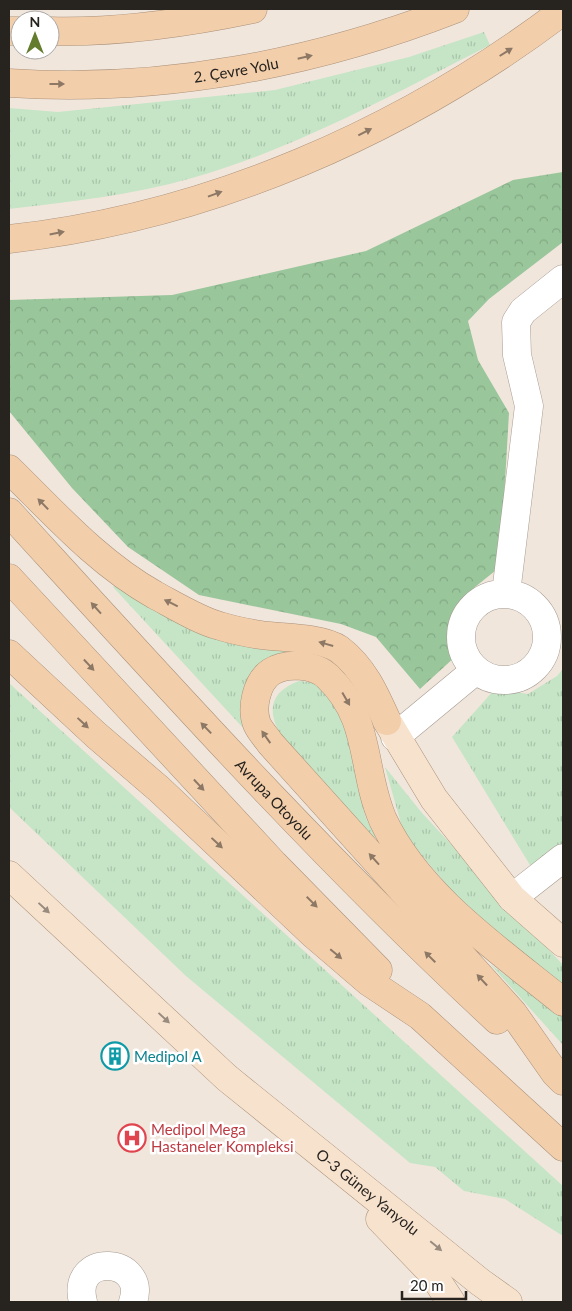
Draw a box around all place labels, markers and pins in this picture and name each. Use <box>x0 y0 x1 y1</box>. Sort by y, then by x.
building icon: Medipol A <box>100 1041 130 1071</box>
place label: Medipol A <box>134 1047 202 1065</box>
place label: Medipol Mega Hastaneler Kompleksi <box>151 1120 294 1155</box>
hospital icon: Medipol Mega Hastaneler Kompleksi <box>117 1123 147 1153</box>

